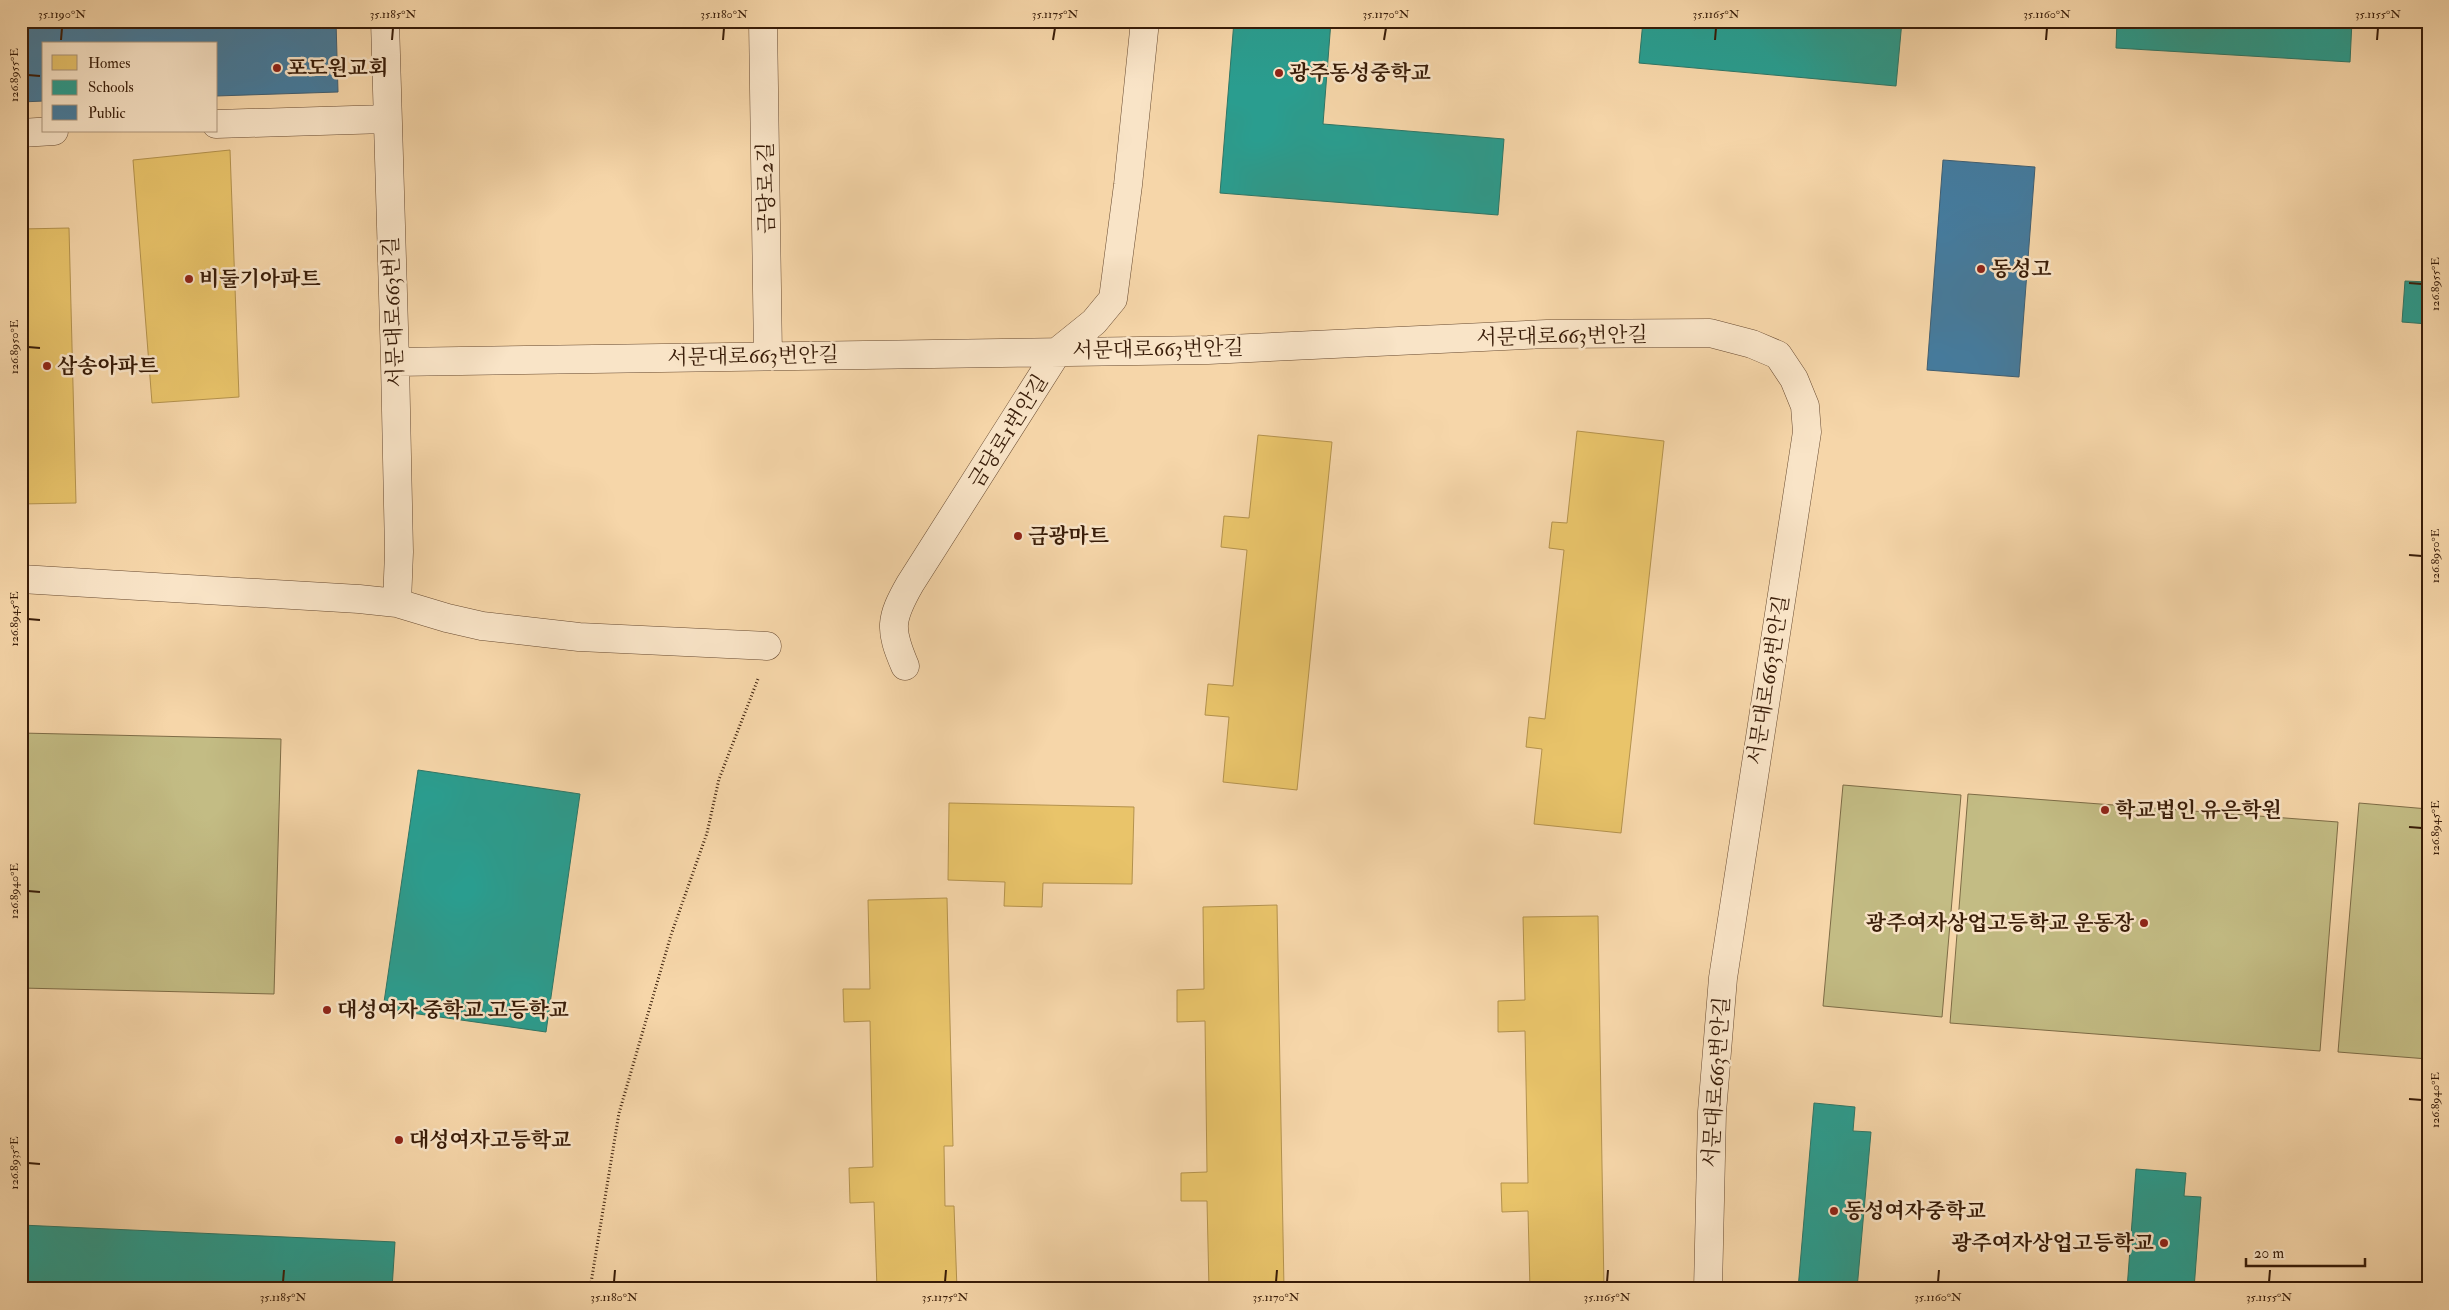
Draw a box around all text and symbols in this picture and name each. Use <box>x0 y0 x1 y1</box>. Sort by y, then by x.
text: 35.1190°N <box>38 7 86 22</box>
text: 35.1185°N <box>370 7 416 22</box>
text: 35.1180°N <box>700 7 748 22</box>
text: 35.1175°N <box>1032 7 1078 22</box>
text: 35.1170°N <box>1362 7 1410 22</box>
text: 35.1165°N <box>1693 7 1740 22</box>
text: 35.1160°N <box>2023 7 2071 22</box>
text: 35.1155°N <box>2355 7 2401 22</box>
legend <box>42 42 218 132</box>
text: 126.8955°E <box>7 48 22 102</box>
text: Homes <box>88 54 130 73</box>
place label: 포도원교회 <box>287 55 388 82</box>
place label: 광주동성중학교 <box>1289 60 1431 87</box>
marker: 포도원교회 <box>271 62 283 74</box>
marker: 광주동성중학교 <box>1273 67 1285 79</box>
text: Schools <box>88 78 134 97</box>
text: Public <box>88 104 126 123</box>
street label: 금당로2길 <box>752 142 781 234</box>
street label: 서문대로663번길 <box>377 236 410 388</box>
place label: 동성고 <box>1991 256 2052 283</box>
text: 126.8955°E <box>2428 257 2443 311</box>
marker: 동성고 <box>1975 263 1987 275</box>
place label: 비둘기아파트 <box>199 266 321 293</box>
marker: 비둘기아파트 <box>183 273 195 285</box>
text: 126.8950°E <box>7 319 22 374</box>
street label: 서문대로663번안길 <box>1476 322 1648 351</box>
street label: 서문대로663번안길 <box>1072 335 1244 364</box>
street label: 서문대로663번안길 <box>667 342 839 371</box>
place label: 삼송아파트 <box>57 353 158 380</box>
marker: 삼송아파트 <box>41 360 53 372</box>
street label: 금당로1번안길 <box>963 369 1054 493</box>
place label: 금광마트 <box>1028 523 1109 550</box>
text: 126.8950°E <box>2428 528 2443 583</box>
marker: 금광마트 <box>1012 530 1024 542</box>
text: 126.8945°E <box>7 591 22 647</box>
street label: 서문대로663번안길 <box>1742 593 1795 767</box>
place label: 학교법인 유은학원 <box>2115 797 2282 824</box>
text: 126.8945°E <box>2428 800 2443 856</box>
marker: 학교법인 유은학원 <box>2099 804 2111 816</box>
text: 126.8940°E <box>7 863 22 919</box>
place label: 광주여자상업고등학교 운동장 <box>1866 910 2135 937</box>
marker: 광주여자상업고등학교 운동장 <box>2138 917 2150 929</box>
street label: 서문대로663번안길 <box>1697 996 1736 1168</box>
place label: 대성여자 중학교 고등학교 <box>337 997 569 1024</box>
marker: 대성여자 중학교 고등학교 <box>321 1004 333 1016</box>
text: 126.8940°E <box>2428 1072 2443 1128</box>
place label: 대성여자고등학교 <box>409 1127 571 1154</box>
marker: 대성여자고등학교 <box>393 1134 405 1146</box>
text: 126.8935°E <box>7 1136 22 1190</box>
place label: 동성여자중학교 <box>1844 1198 1986 1225</box>
marker: 동성여자중학교 <box>1828 1205 1840 1217</box>
place label: 광주여자상업고등학교 <box>1951 1230 2154 1257</box>
scale bar <box>2246 1235 2365 1267</box>
marker: 광주여자상업고등학교 <box>2158 1237 2170 1249</box>
text: 20 m <box>2254 1244 2284 1263</box>
text: 35.1185°N <box>260 1290 306 1305</box>
text: 35.1180°N <box>590 1290 638 1305</box>
text: 35.1175°N <box>922 1290 968 1305</box>
text: 35.1170°N <box>1252 1290 1300 1305</box>
text: 35.1165°N <box>1584 1290 1631 1305</box>
text: 35.1160°N <box>1914 1290 1962 1305</box>
text: 35.1155°N <box>2246 1290 2292 1305</box>

